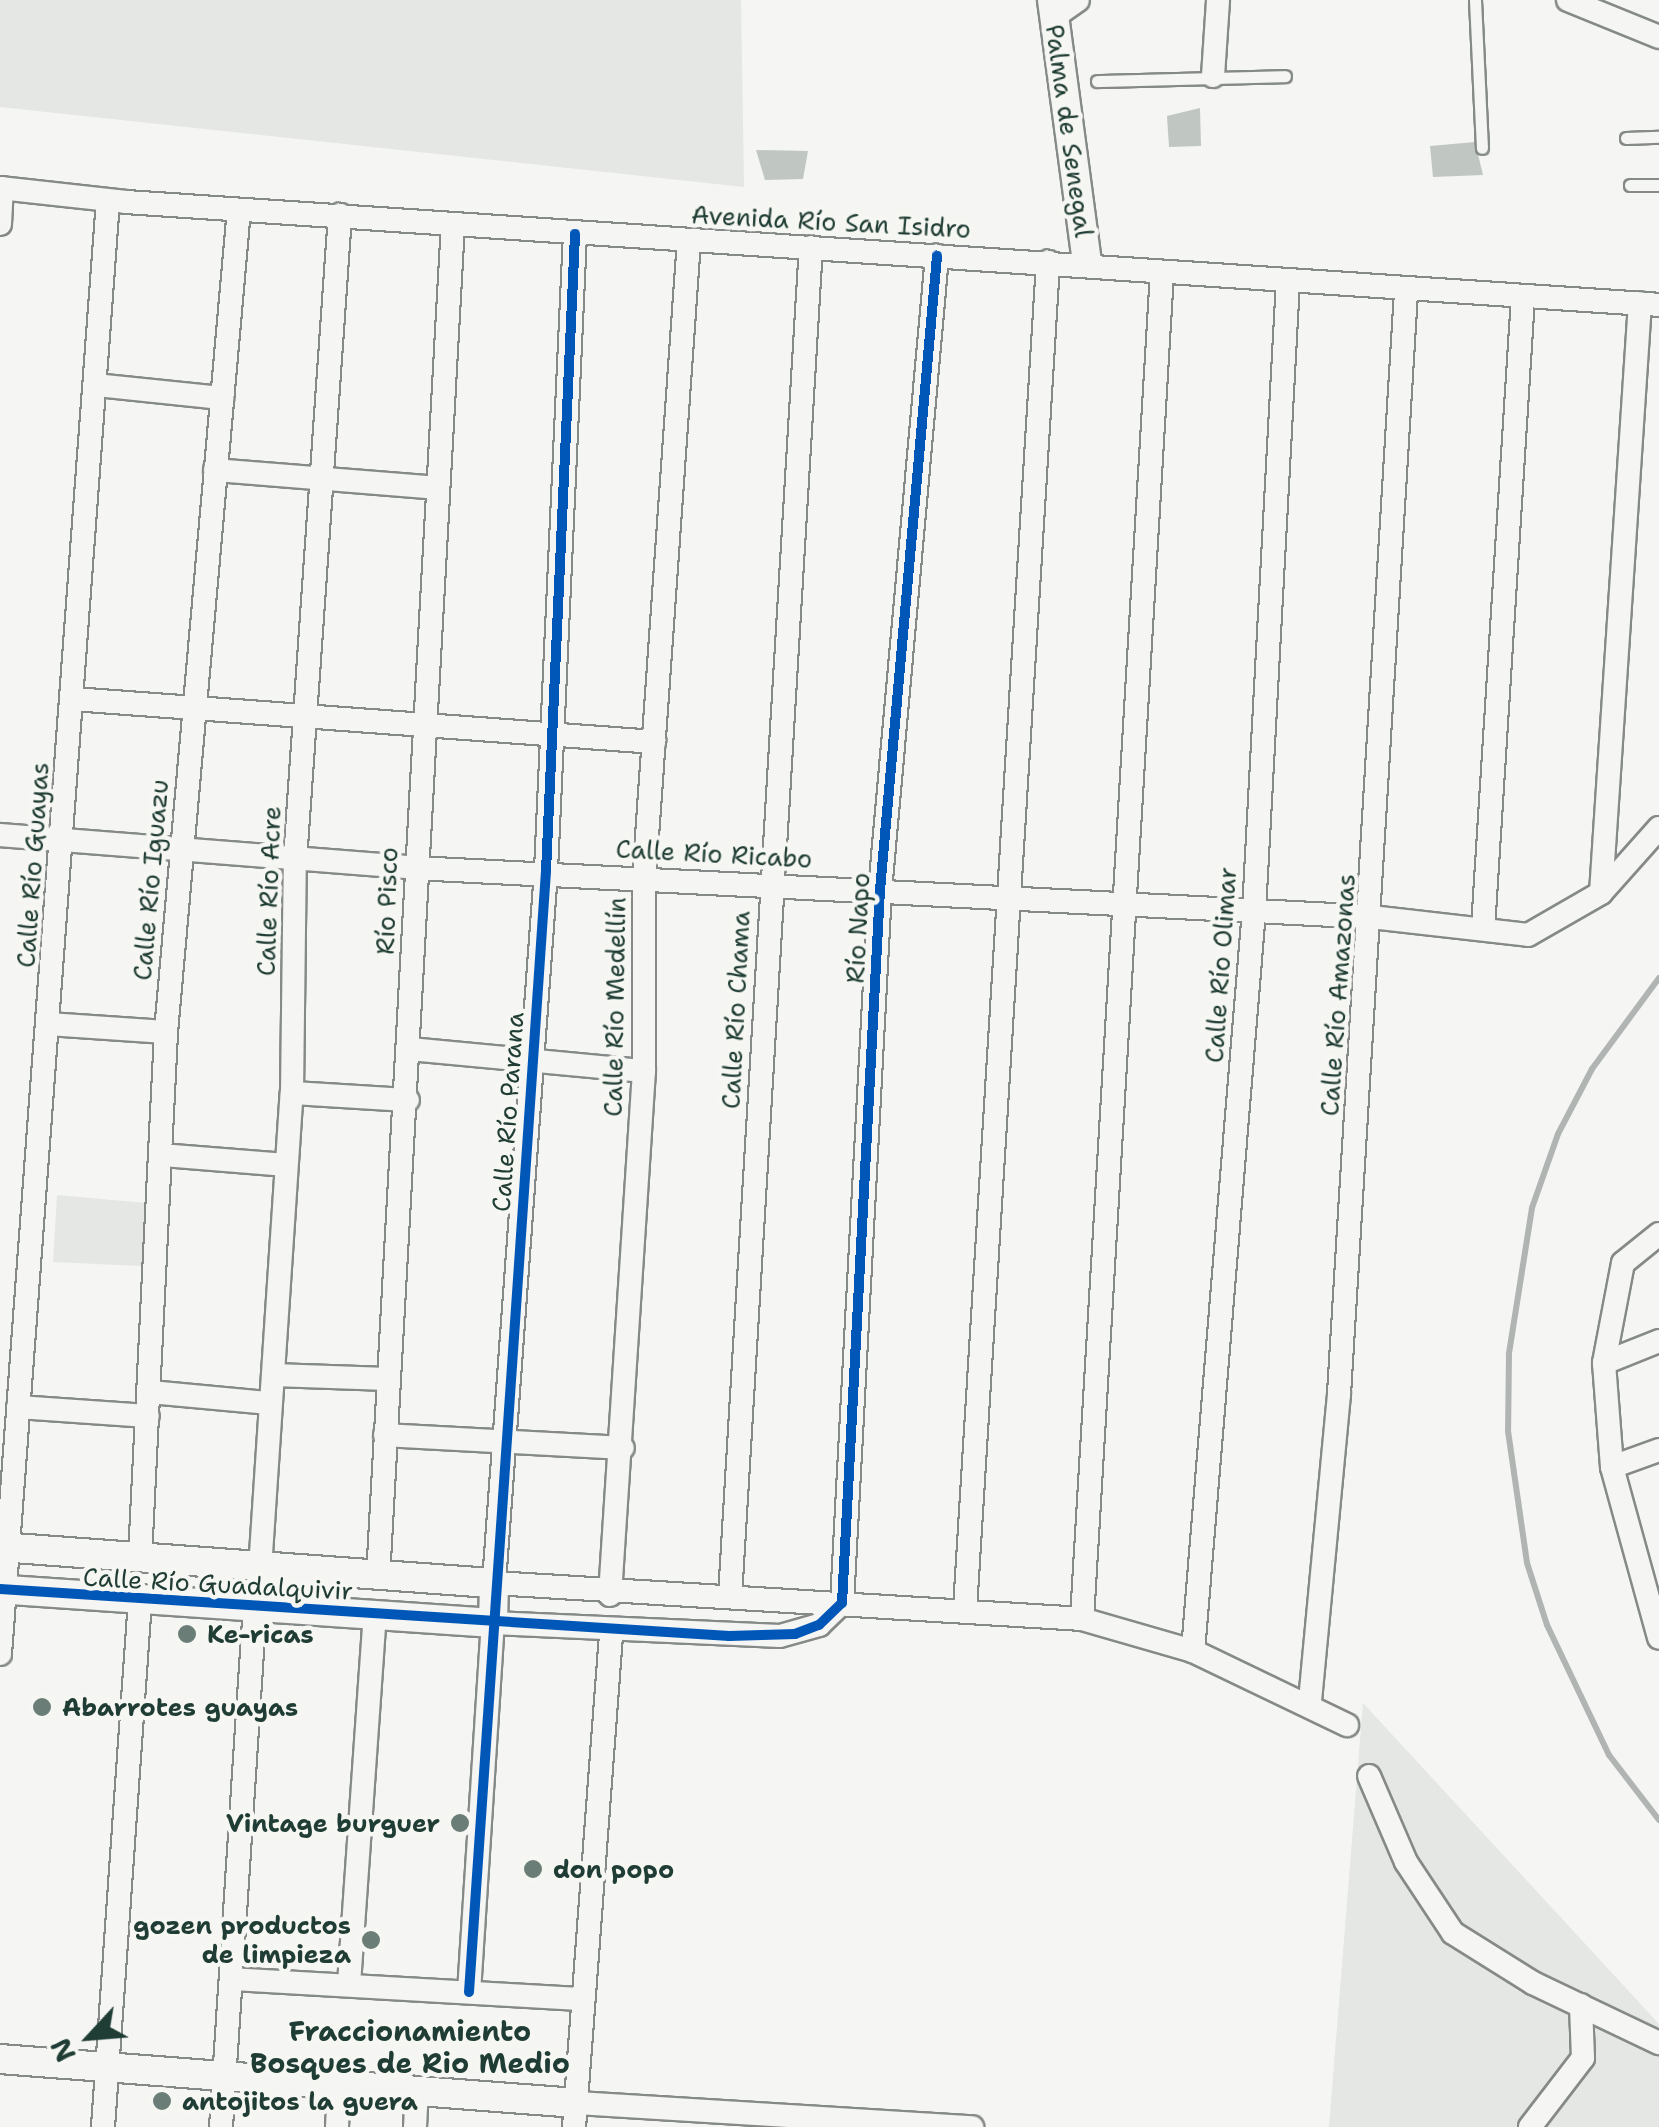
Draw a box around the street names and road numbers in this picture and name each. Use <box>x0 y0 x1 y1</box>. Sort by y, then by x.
street label: Palma de Senegal <box>1039 23 1099 239</box>
street label: Avenida Río San Isidro <box>690 200 972 244</box>
street label: Calle Río Guayas <box>11 761 55 969</box>
street label: Calle Río Iguazu <box>127 778 175 982</box>
street label: Calle Río Acre <box>251 805 287 977</box>
street label: Calle Río Ricabo <box>615 834 813 874</box>
street label: Río Pisco <box>370 847 404 955</box>
street label: Calle Río Olimar <box>1199 866 1243 1064</box>
street label: Río Napo <box>840 872 876 984</box>
street label: Calle Río Amazonas <box>1315 873 1361 1117</box>
street label: Calle Río Medellín <box>598 897 632 1117</box>
street label: Calle Río Chama <box>716 910 756 1110</box>
street label: Calle Río Parana <box>486 1011 530 1213</box>
street label: Calle Río Guadalquivir <box>82 1562 354 1606</box>

